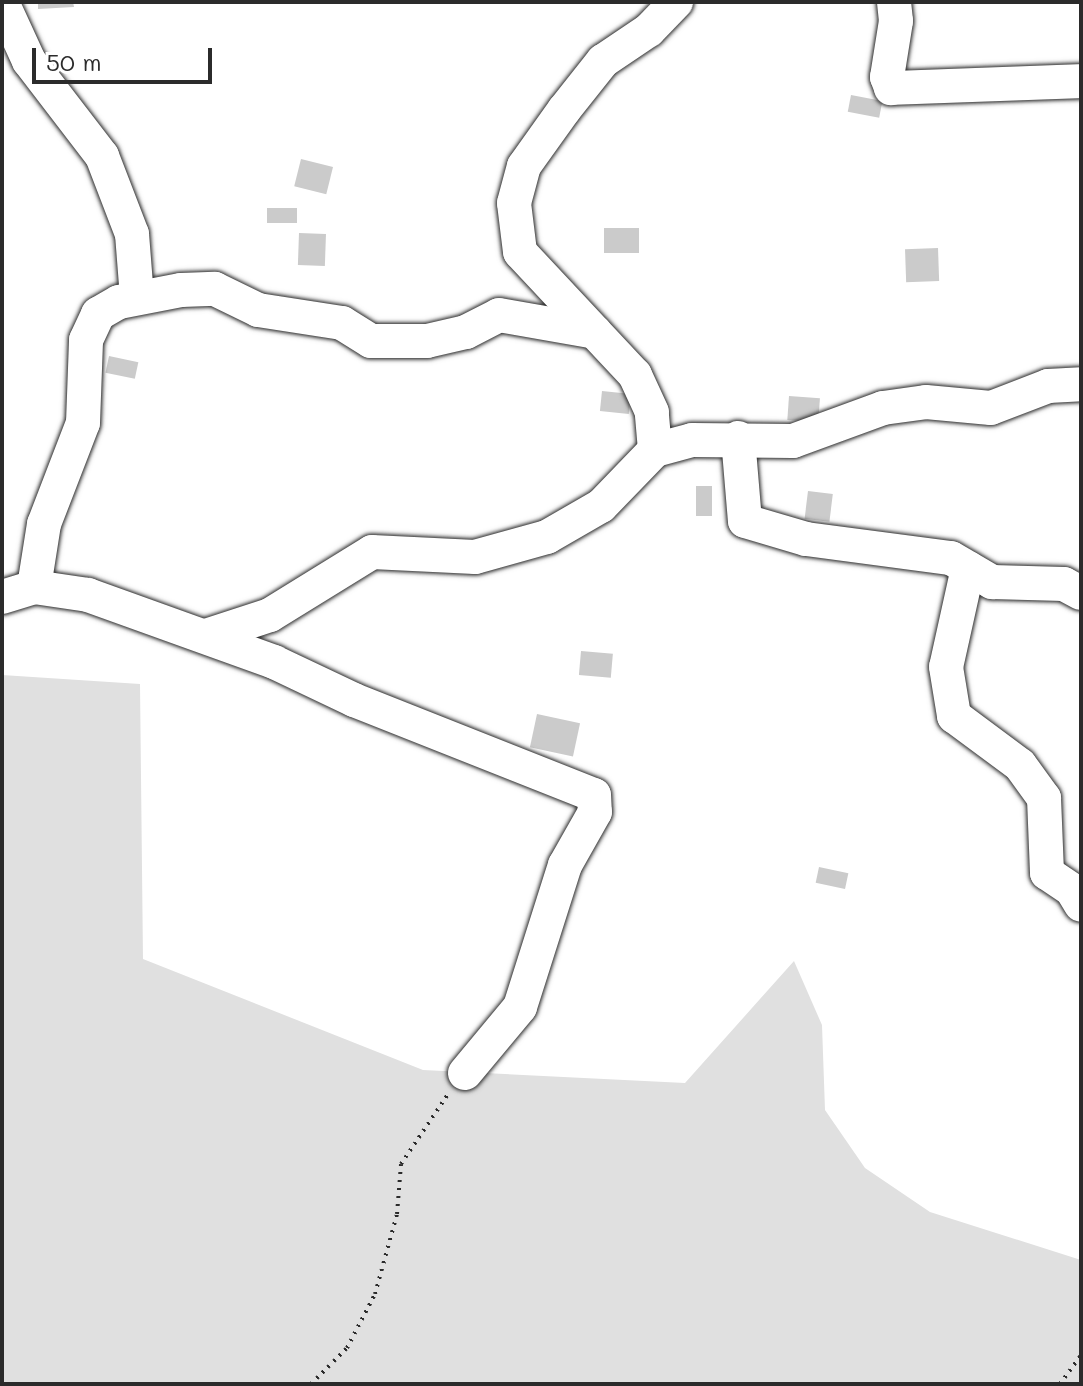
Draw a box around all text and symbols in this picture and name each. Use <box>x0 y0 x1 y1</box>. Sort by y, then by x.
scale bar <box>36 32 216 82</box>
text: 50 m <box>46 46 102 77</box>

